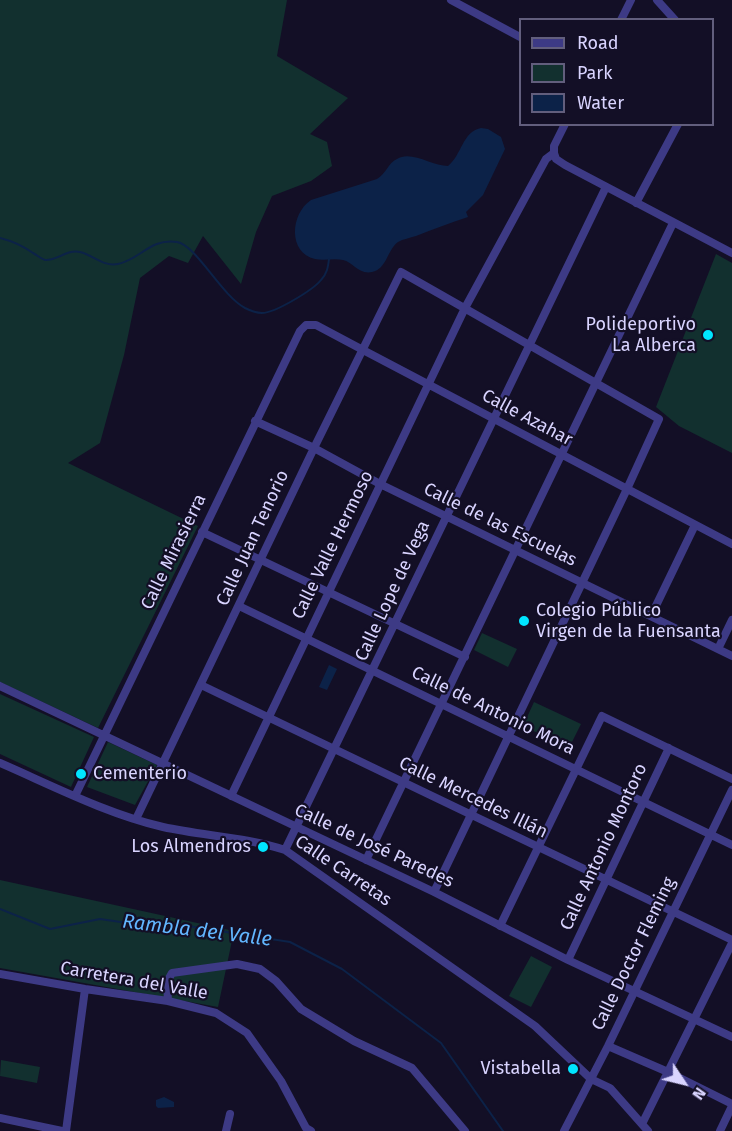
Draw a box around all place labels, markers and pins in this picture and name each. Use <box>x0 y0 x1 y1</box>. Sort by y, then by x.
place label: Polideportivo La Alberca <box>586 314 696 356</box>
marker: Polideportivo La Alberca <box>701 328 715 342</box>
place label: Colegio Público Virgen de la Fuensanta <box>536 600 721 642</box>
marker: Colegio Público Virgen de la Fuensanta <box>517 614 531 628</box>
place label: Cementerio <box>93 763 187 785</box>
marker: Cementerio <box>74 767 88 781</box>
place label: Los Almendros <box>131 836 251 858</box>
marker: Los Almendros <box>256 840 270 854</box>
place label: Vistabella <box>481 1058 561 1080</box>
marker: Vistabella <box>566 1062 580 1076</box>

